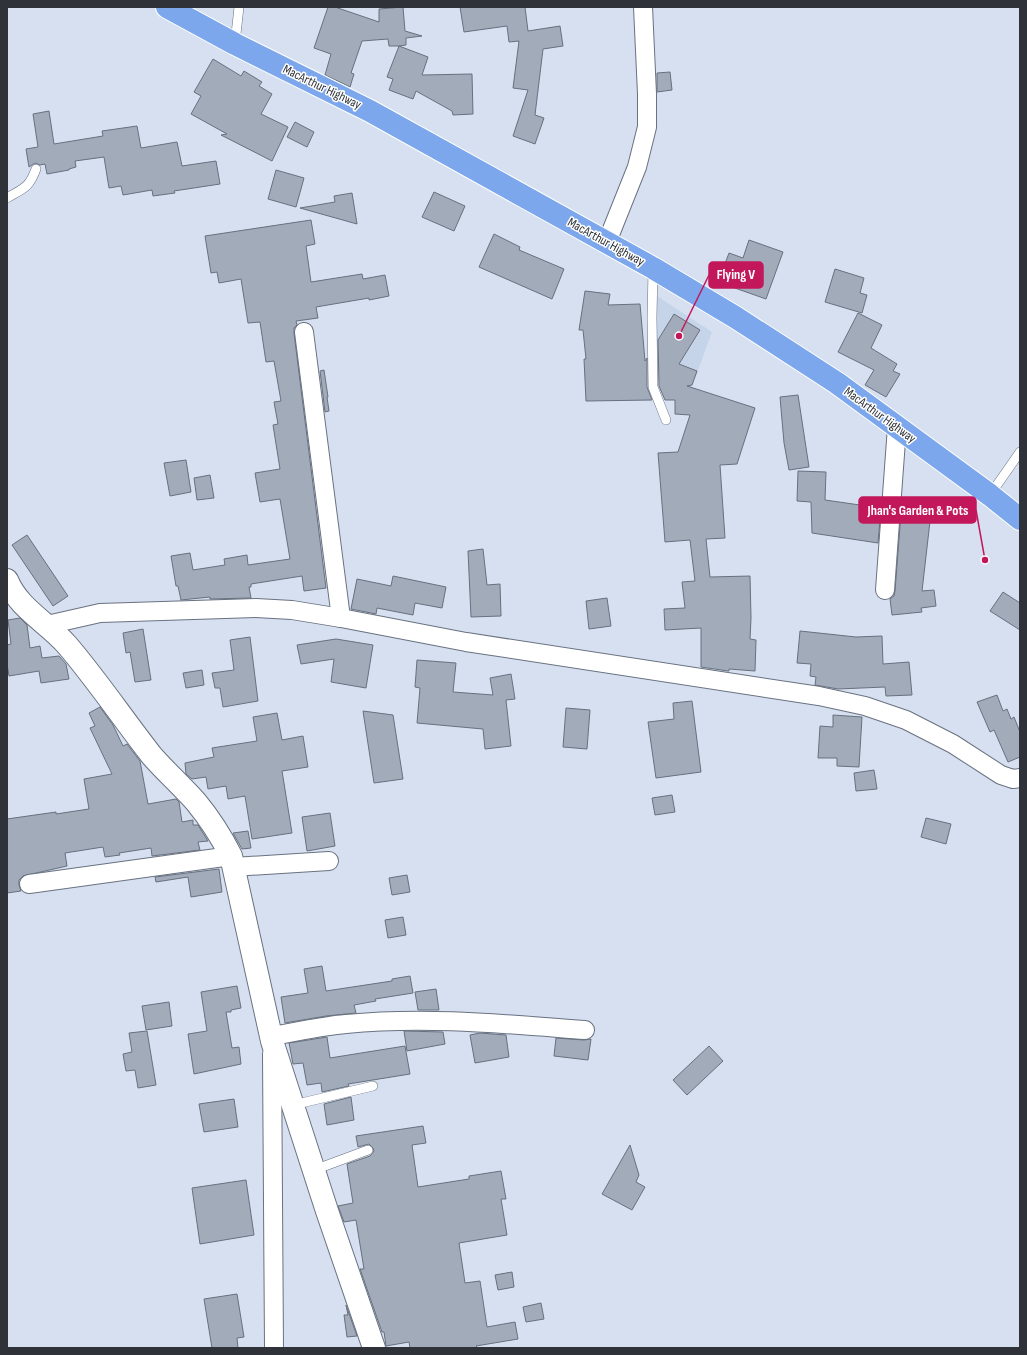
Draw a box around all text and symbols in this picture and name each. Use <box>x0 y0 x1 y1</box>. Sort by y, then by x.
street label: MacArthur Highway <box>280 61 364 113</box>
street label: MacArthur Highway <box>565 214 647 270</box>
callout: Flying V <box>709 262 763 288</box>
text: Flying V <box>717 266 755 283</box>
street label: MacArthur Highway <box>841 383 919 447</box>
callout: Jhan's Garden & Pots <box>859 497 976 523</box>
text: Jhan's Garden & Pots <box>867 502 968 519</box>

